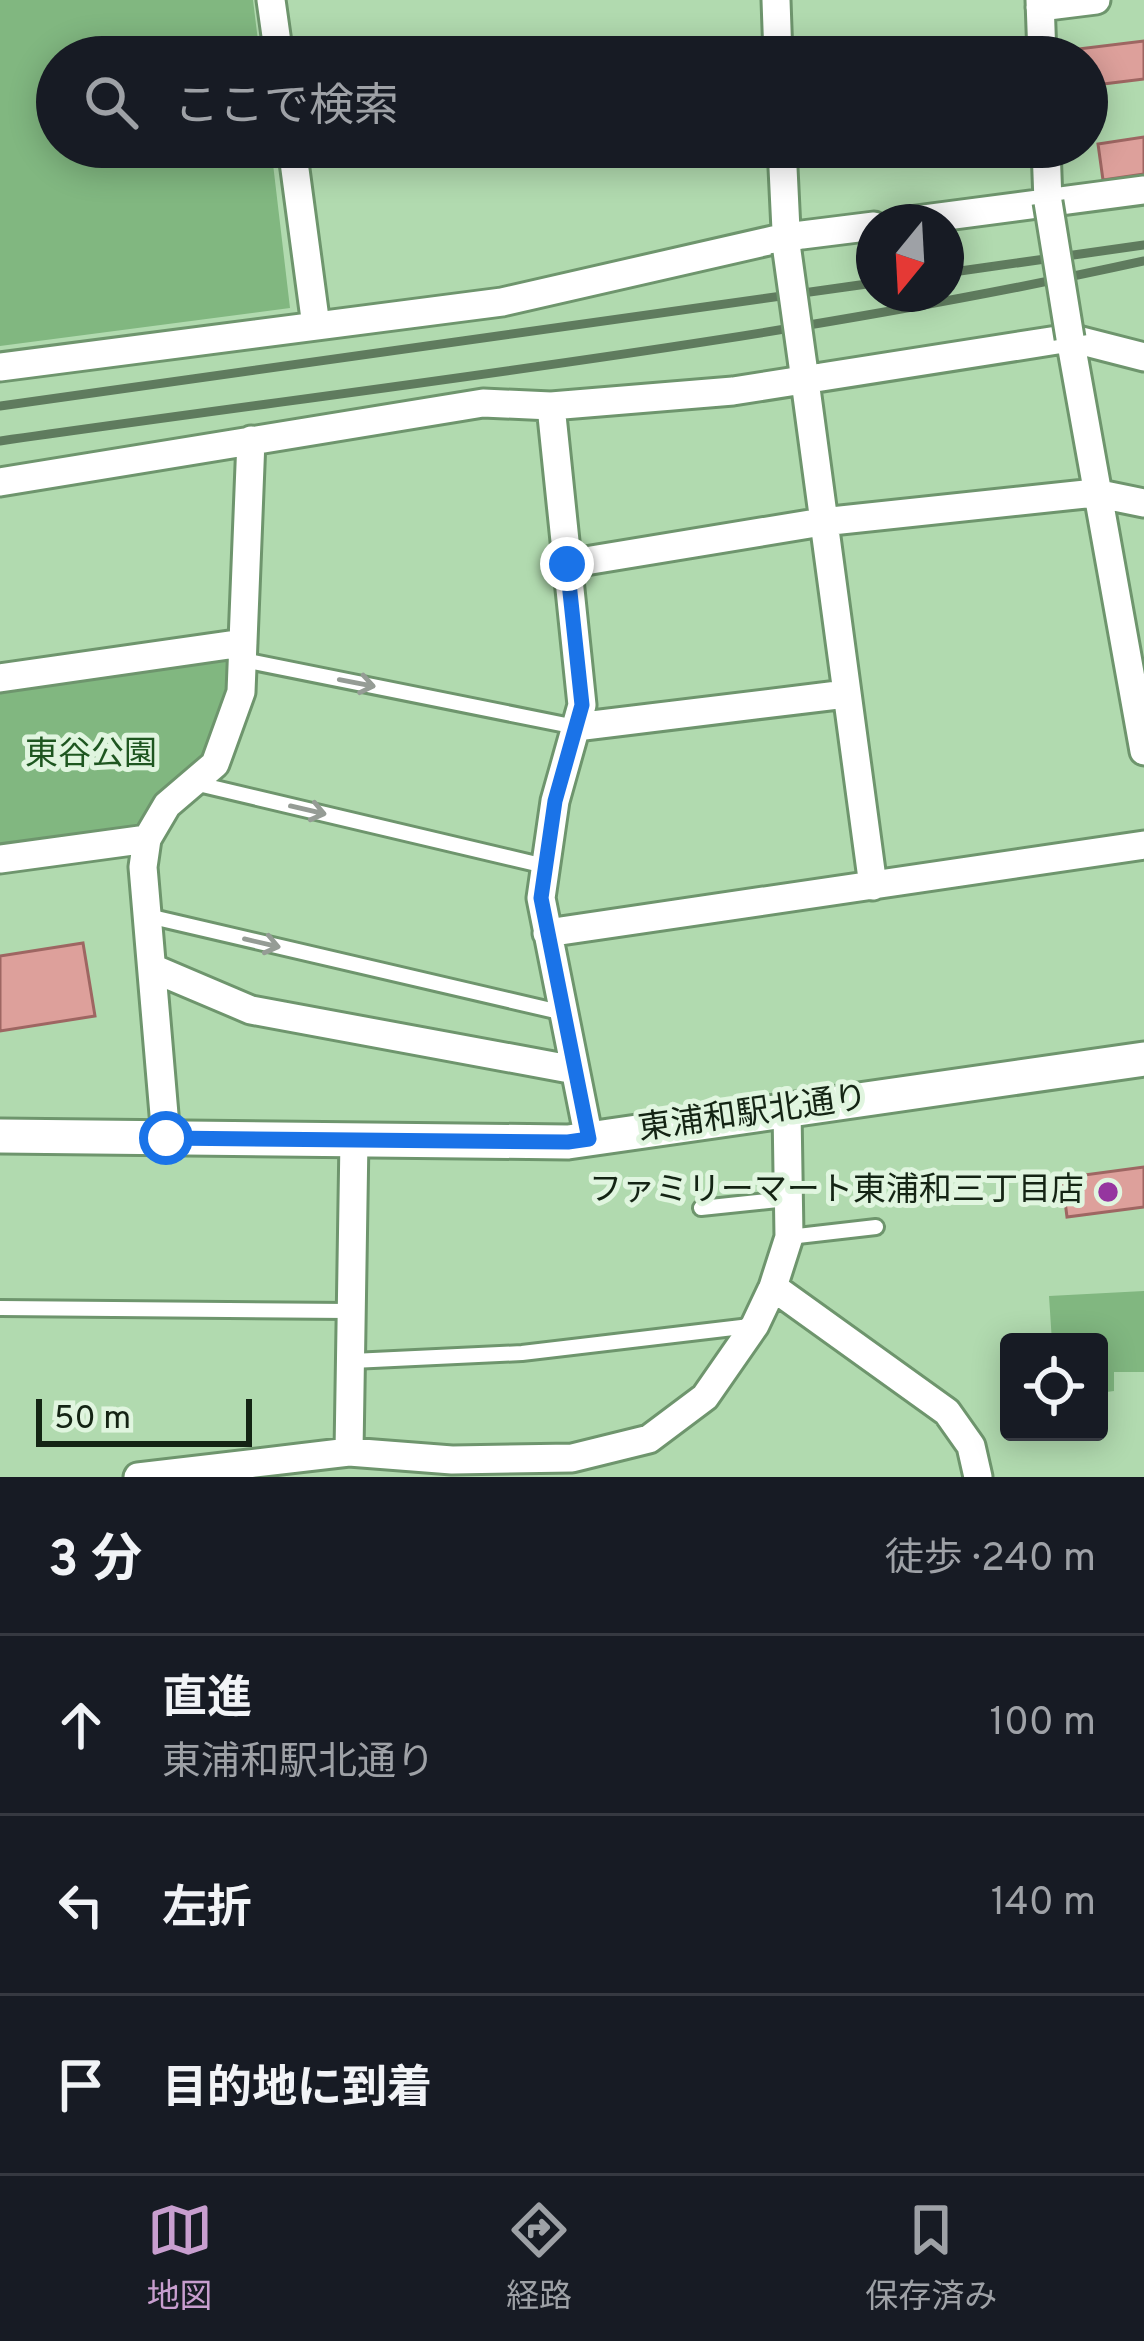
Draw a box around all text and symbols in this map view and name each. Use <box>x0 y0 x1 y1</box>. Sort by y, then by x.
search box <box>36 36 1108 168</box>
icon: search <box>78 69 144 135</box>
text: ここで検索 <box>174 80 399 137</box>
north arrow <box>856 204 964 312</box>
route end <box>540 537 594 591</box>
one-way arrow <box>337 673 376 695</box>
park label: 東谷公園 <box>25 735 157 777</box>
one-way arrow <box>288 800 326 822</box>
one-way arrow <box>243 932 281 955</box>
street label: 東浦和駅北通り <box>636 1078 870 1152</box>
route start <box>139 1111 193 1165</box>
place label: ファミリーマート東浦和三丁目店 <box>589 1171 1084 1213</box>
marker: ファミリーマート東浦和三丁目店 <box>1095 1179 1121 1205</box>
map controls <box>1000 1333 1108 1441</box>
button: locate <box>1000 1333 1108 1441</box>
scale bar <box>36 1393 252 1446</box>
text: 50 m <box>54 1399 131 1441</box>
text: 3 分 <box>48 1530 142 1595</box>
text: 徒歩 · 240 m <box>885 1536 1096 1585</box>
text: 直進 <box>162 1672 252 1729</box>
icon: ahead <box>48 1692 114 1758</box>
text: 100 m <box>989 1700 1096 1749</box>
text: 東浦和駅北通り <box>162 1740 435 1789</box>
icon: left <box>48 1872 114 1938</box>
text: 140 m <box>991 1880 1096 1929</box>
text: 左折 <box>162 1882 252 1939</box>
icon: arrive <box>48 2052 114 2118</box>
text: 目的地に到着 <box>162 2062 432 2119</box>
tab: 地図 <box>147 2197 213 2320</box>
tab: 経路 <box>506 2197 572 2320</box>
tab: 保存済み <box>865 2197 997 2320</box>

